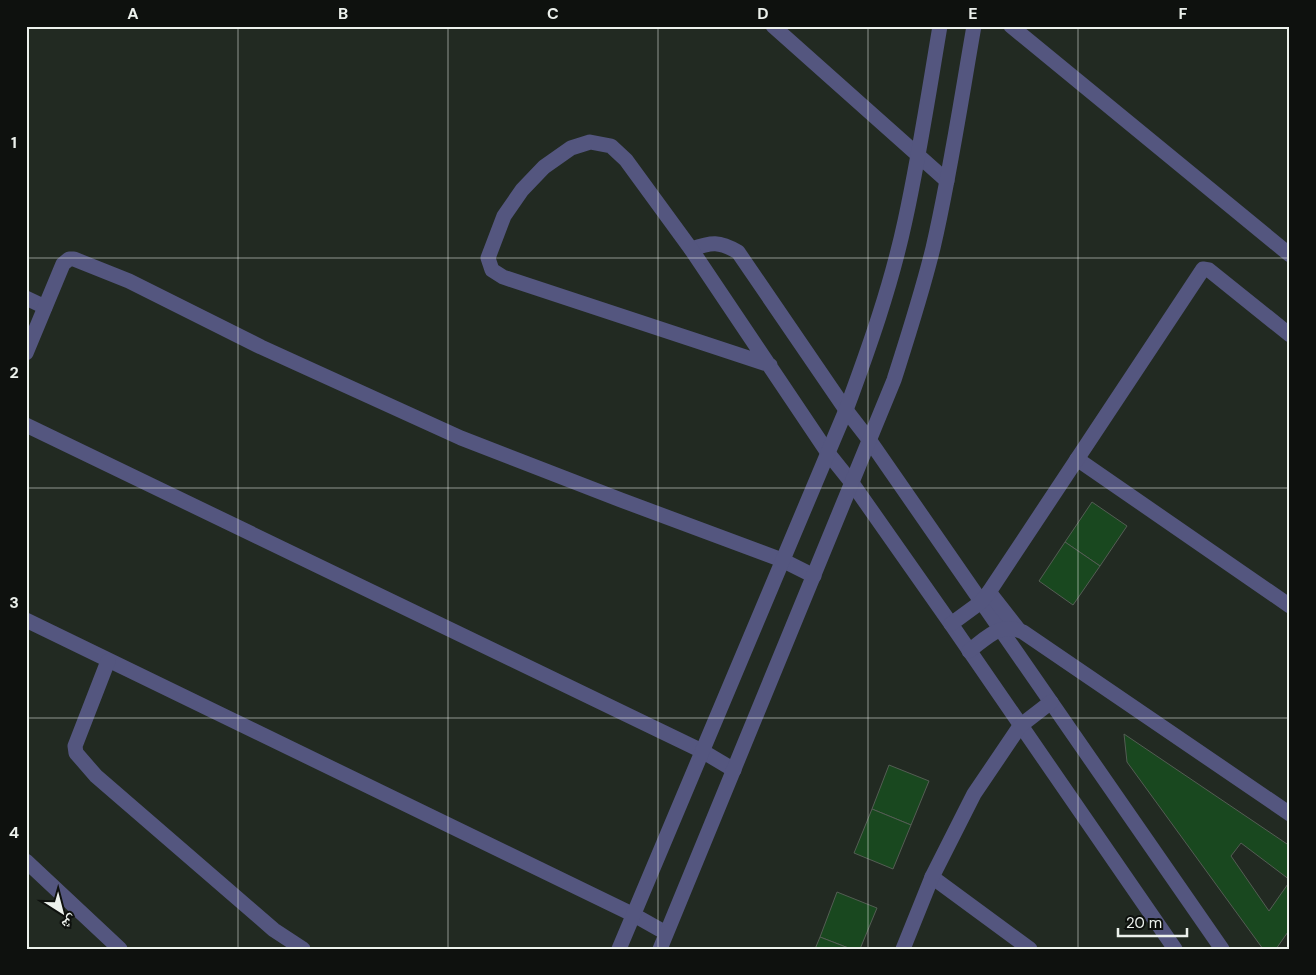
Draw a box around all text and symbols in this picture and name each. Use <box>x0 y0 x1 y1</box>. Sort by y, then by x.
text: A <box>127 3 139 24</box>
text: B <box>338 3 348 24</box>
text: C <box>547 3 559 24</box>
text: D <box>757 3 769 24</box>
text: E <box>968 3 978 24</box>
text: F <box>1179 3 1188 24</box>
text: 1 <box>11 132 17 153</box>
text: 2 <box>9 362 19 383</box>
text: 3 <box>9 592 19 613</box>
text: 4 <box>9 822 19 843</box>
north arrow <box>38 888 88 938</box>
scale bar <box>1118 905 1187 937</box>
text: ش <box>58 911 81 934</box>
text: 20 m <box>1126 913 1162 933</box>

